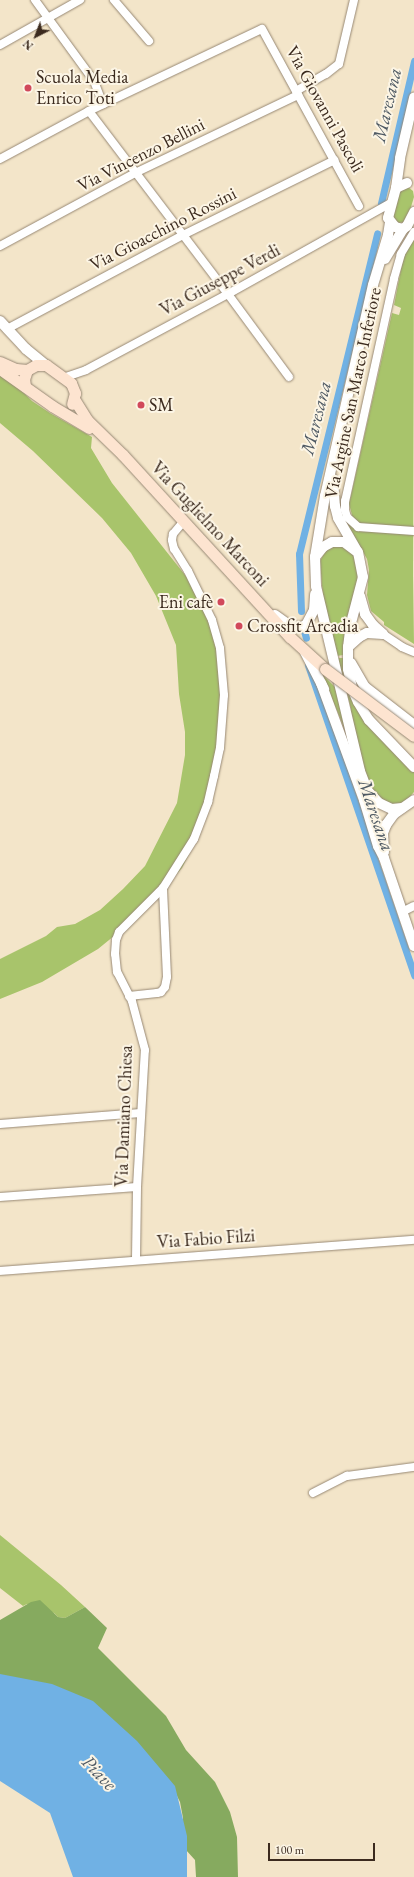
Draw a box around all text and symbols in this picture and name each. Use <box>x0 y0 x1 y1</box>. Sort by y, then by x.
north arrow <box>16 16 56 56</box>
text: N <box>20 37 36 53</box>
street label: Via Giovanni Pascoli <box>281 42 369 176</box>
water label: Maresana <box>367 66 407 144</box>
place label: Scuola Media Enrico Toti <box>36 67 128 110</box>
marker: Scuola Media Enrico Toti <box>23 83 33 93</box>
street label: Via Vincenzo Bellini <box>74 114 208 196</box>
street label: Via Gioacchino Rossini <box>86 183 240 275</box>
street label: Via Giuseppe Verdi <box>156 239 284 321</box>
street label: Via Argine San Marco Inferiore <box>320 285 386 501</box>
water label: Maresana <box>296 379 336 457</box>
place label: SM <box>149 394 174 416</box>
marker: SM <box>136 400 146 410</box>
street label: Via Guglielmo Marconi <box>147 457 273 591</box>
place label: Eni cafè <box>159 591 213 613</box>
marker: Eni cafè <box>216 597 226 607</box>
place label: Crossfit Arcadia <box>247 615 358 637</box>
marker: Crossfit Arcadia <box>234 621 244 631</box>
water label: Maresana <box>353 776 399 854</box>
street label: Via Damiano Chiesa <box>111 1045 137 1187</box>
street label: Via Fabio Filzi <box>156 1225 256 1253</box>
water label: Piave <box>77 1751 121 1795</box>
scale bar <box>270 1835 377 1861</box>
text: 100 m <box>275 1842 304 1858</box>

